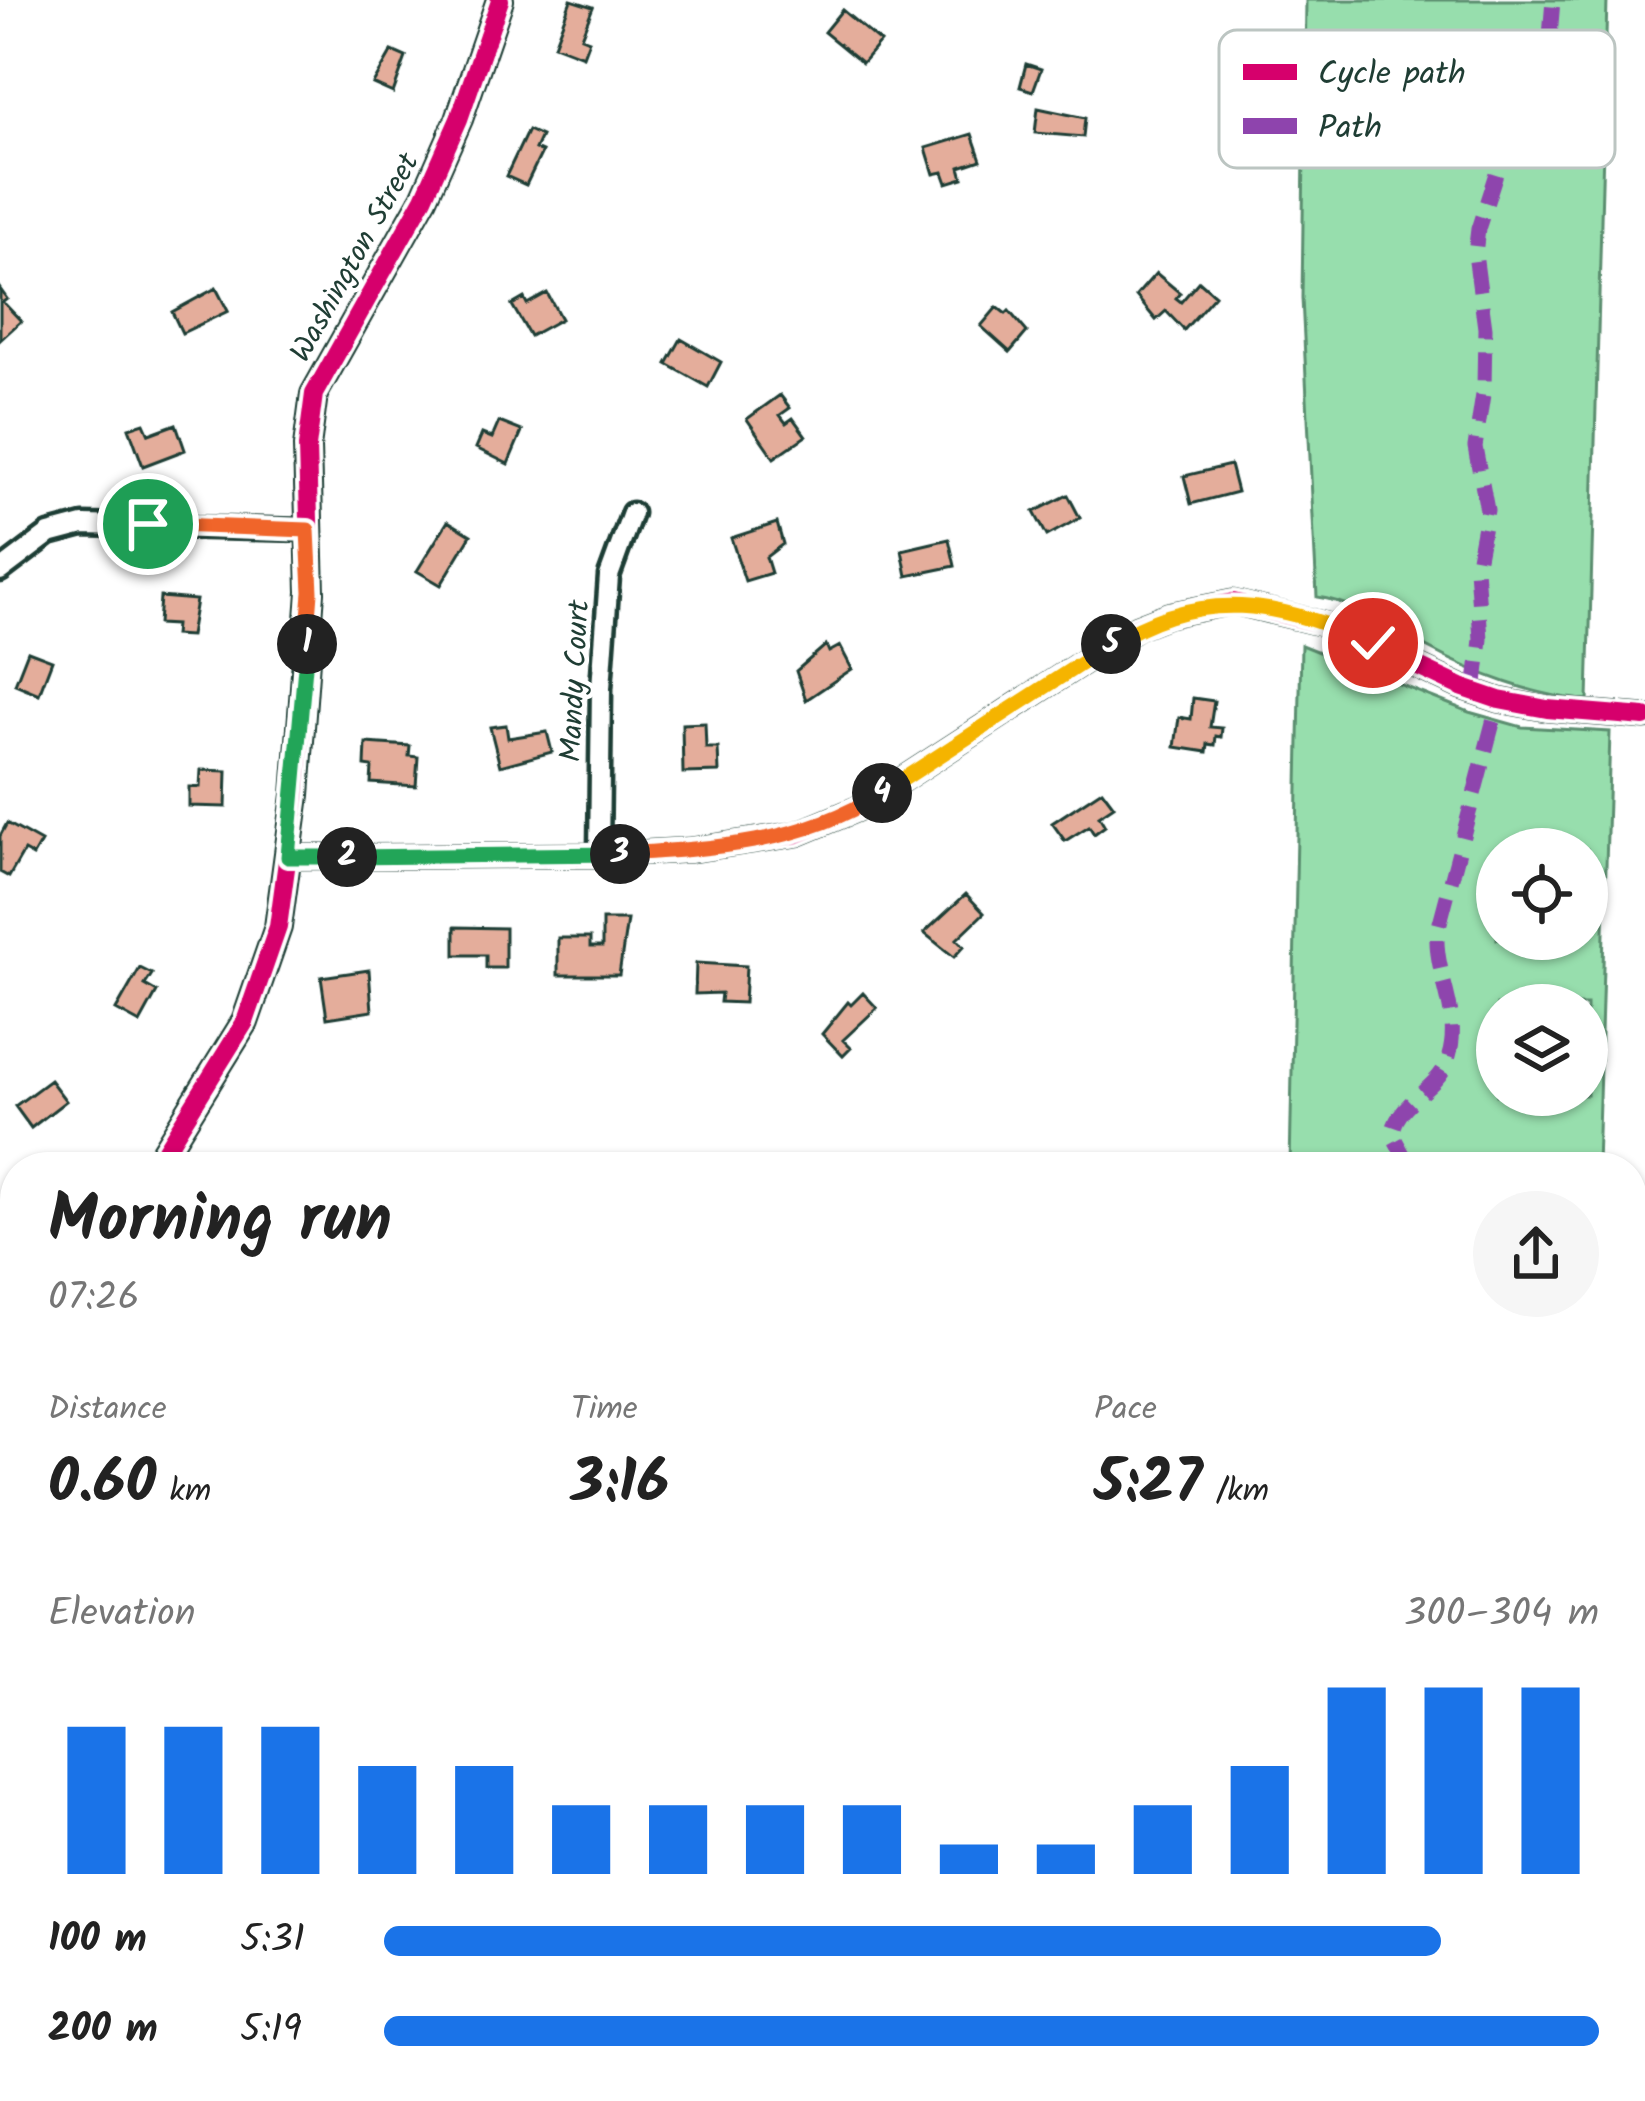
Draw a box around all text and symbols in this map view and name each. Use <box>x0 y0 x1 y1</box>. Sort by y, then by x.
legend <box>1219 30 1615 168</box>
text: Cycle path <box>1318 49 1466 102</box>
text: Path <box>1318 103 1382 156</box>
street label: Washington Street <box>278 144 433 372</box>
pin <box>97 473 199 575</box>
icon: arrive <box>115 491 181 557</box>
pin <box>1322 592 1424 694</box>
street label: Mandy Court <box>548 598 604 763</box>
icon: check <box>1340 610 1406 676</box>
pin: 1 <box>277 614 337 674</box>
pin: 5 <box>1081 614 1141 674</box>
text: 1 <box>302 617 312 670</box>
text: 5 <box>1103 617 1119 670</box>
pin: 4 <box>852 763 912 823</box>
text: 4 <box>873 766 891 819</box>
pin: 3 <box>590 824 650 884</box>
pin: 2 <box>317 827 377 887</box>
text: 3 <box>611 827 629 880</box>
map controls <box>1476 828 1608 1116</box>
button: locate <box>1476 828 1608 960</box>
text: 2 <box>337 830 357 883</box>
button: layers <box>1476 984 1608 1116</box>
text: Morning run <box>48 1170 392 1275</box>
button: share <box>1473 1191 1599 1317</box>
text: 07:26 <box>48 1268 139 1330</box>
text: Distance <box>48 1384 167 1437</box>
text: Time <box>571 1384 638 1437</box>
text: Pace <box>1094 1384 1157 1437</box>
text: 0.60 <box>48 1437 156 1533</box>
text: 3:16 <box>571 1437 669 1533</box>
text: 5:27 <box>1094 1437 1202 1533</box>
text: km <box>156 1466 211 1519</box>
text: /km <box>1202 1466 1269 1519</box>
text: Elevation <box>48 1584 196 1646</box>
text: 300–304 m <box>1404 1584 1599 1646</box>
text: 100 m <box>48 1910 147 1972</box>
text: 5:31 <box>240 1910 305 1972</box>
text: 200 m <box>48 2000 158 2062</box>
text: 5:19 <box>240 2000 302 2062</box>

